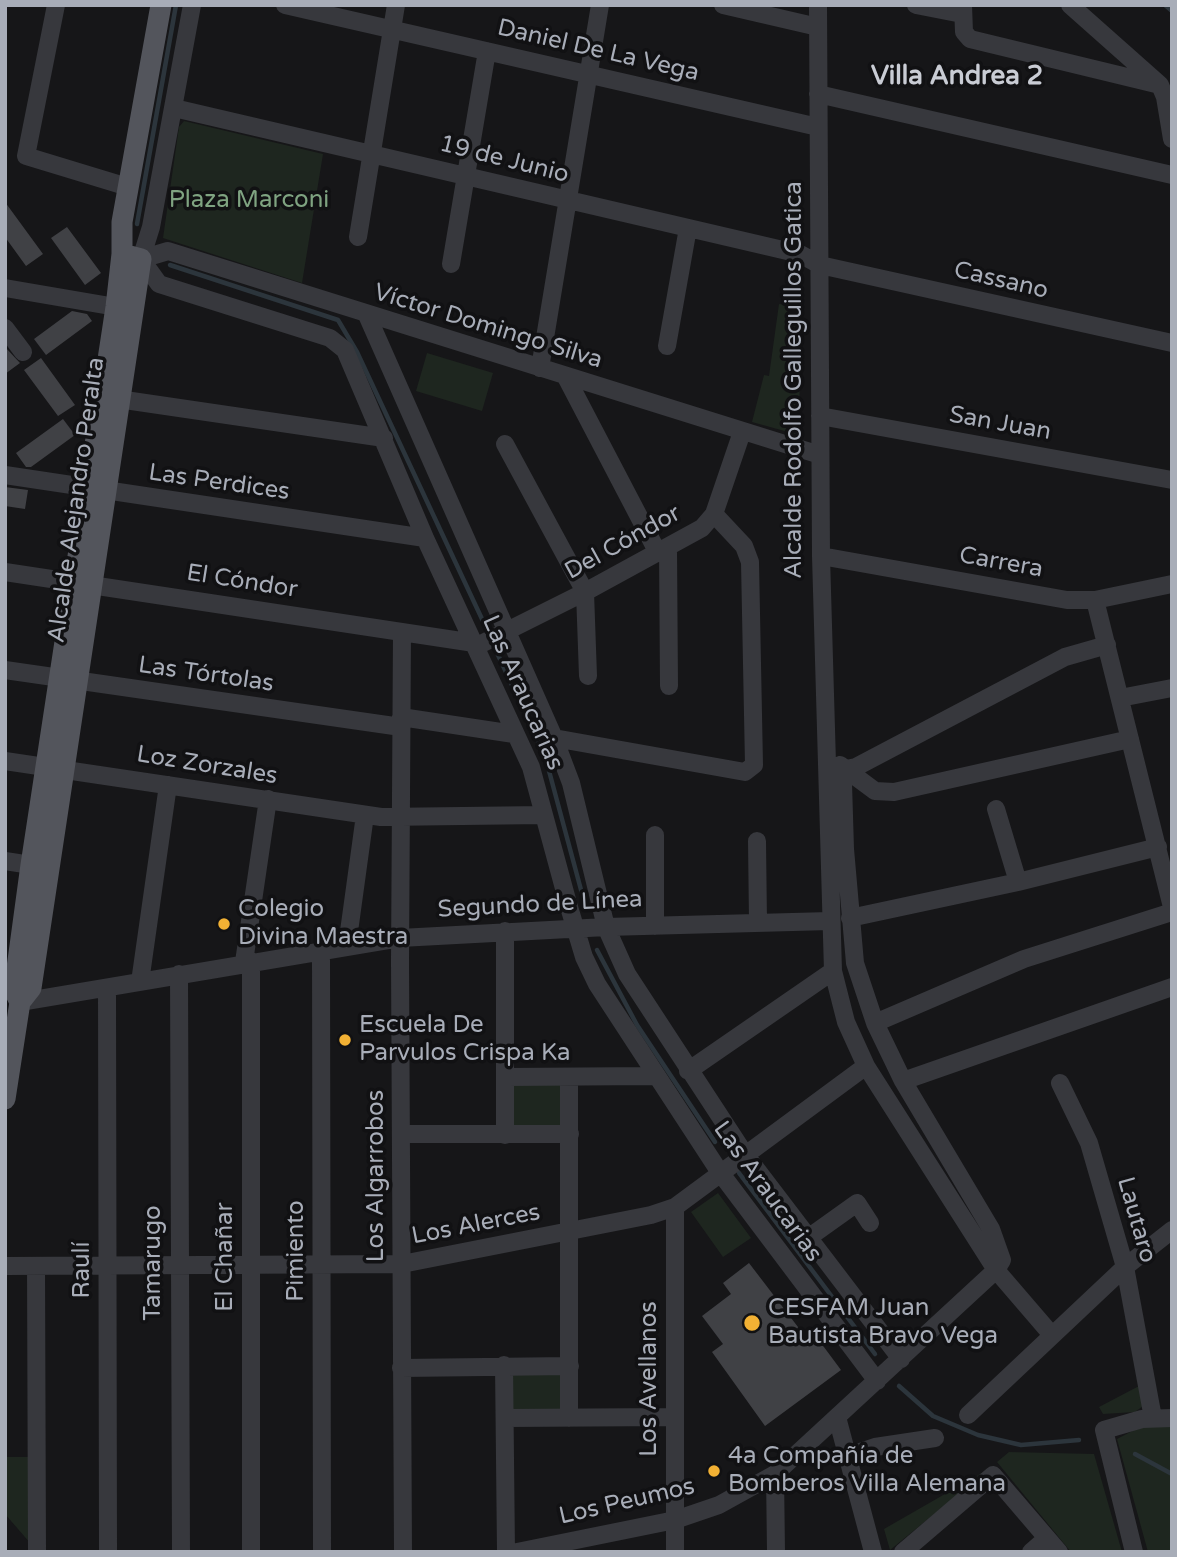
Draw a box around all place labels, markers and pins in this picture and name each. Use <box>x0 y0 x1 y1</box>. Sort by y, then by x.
place label: Colegio Divina Maestra <box>238 896 408 952</box>
marker: Colegio Divina Maestra <box>216 916 232 932</box>
place label: Escuela De Parvulos Crispa Ka <box>359 1012 570 1068</box>
marker: Escuela De Parvulos Crispa Ka <box>337 1032 353 1048</box>
place label: CESFAM Juan Bautista Bravo Vega <box>768 1295 998 1351</box>
marker: CESFAM Juan Bautista Bravo Vega <box>742 1313 762 1333</box>
place label: 4a Compañía de Bomberos Villa Alemana <box>728 1443 1006 1499</box>
marker: 4a Compañía de Bomberos Villa Alemana <box>706 1463 722 1479</box>

